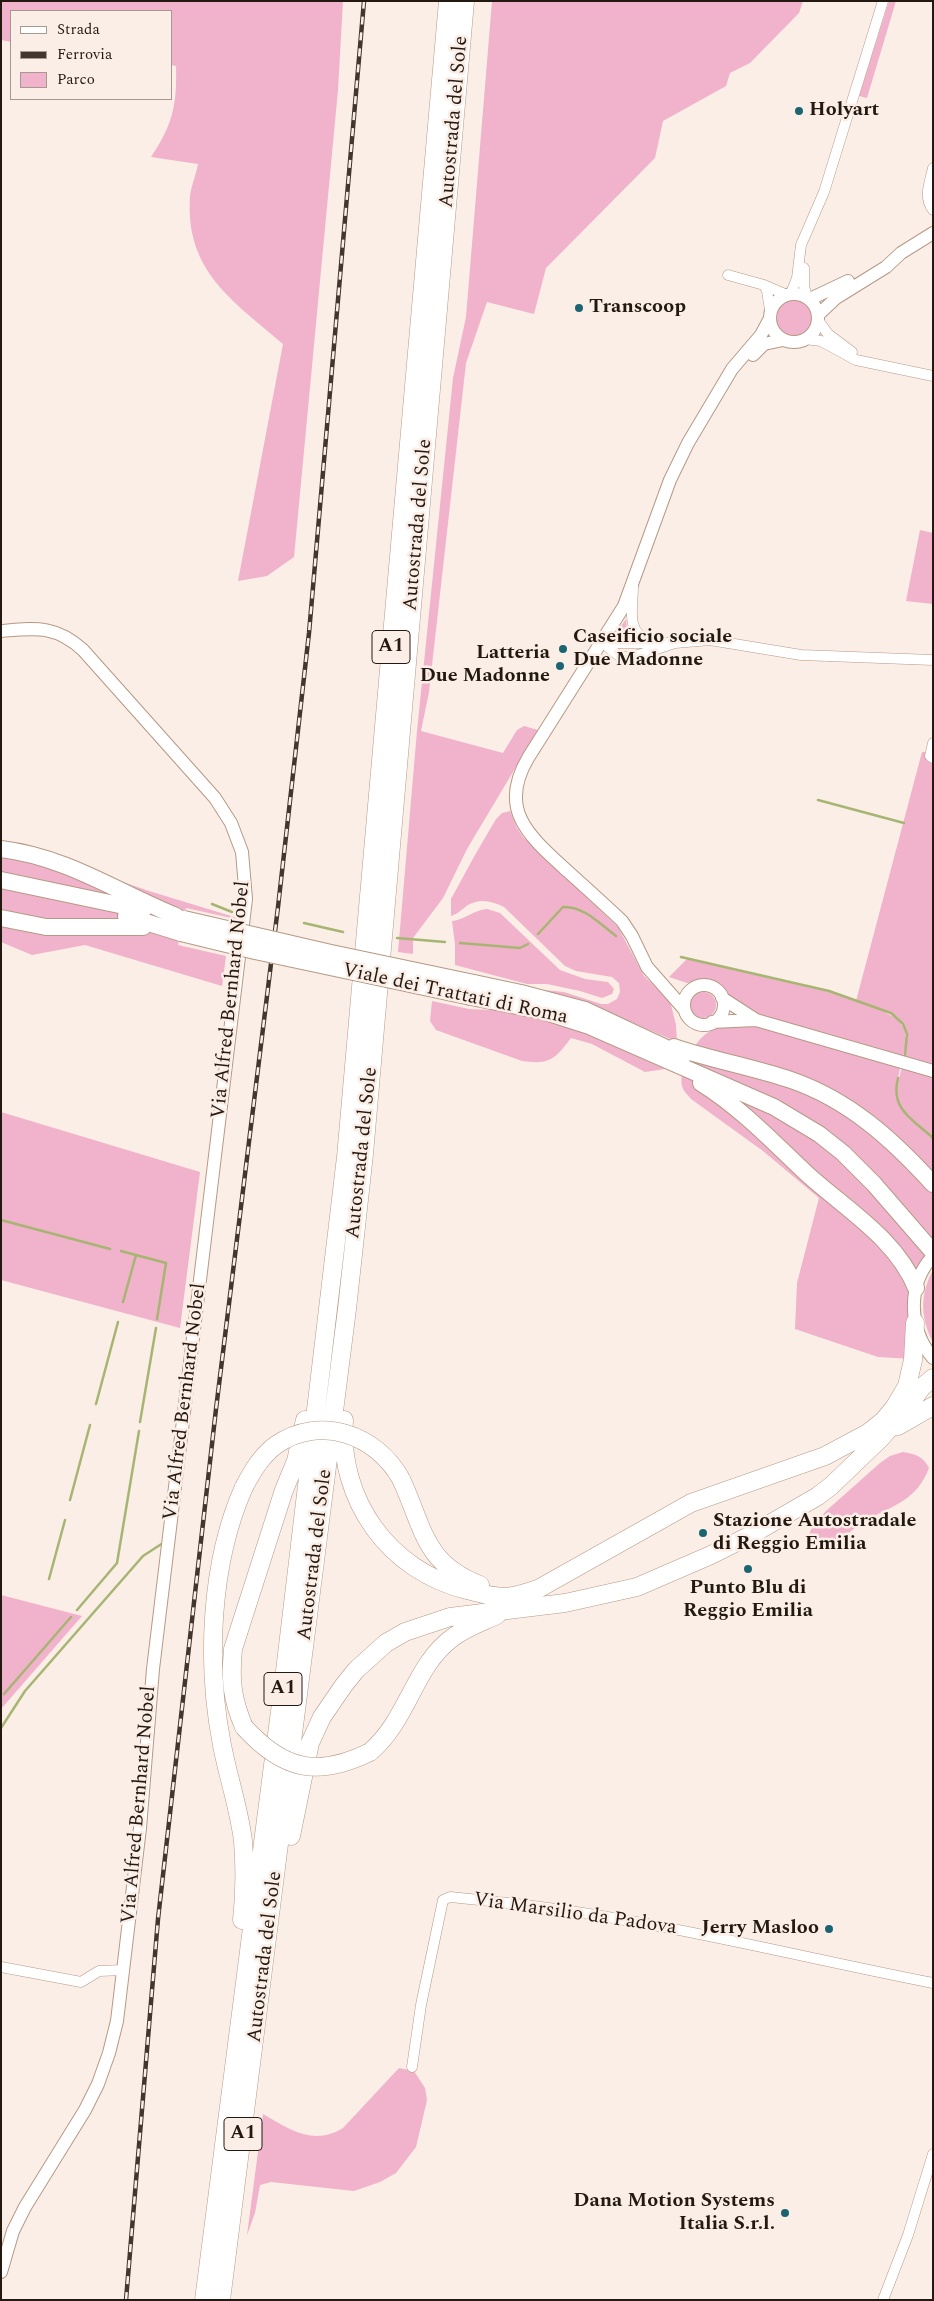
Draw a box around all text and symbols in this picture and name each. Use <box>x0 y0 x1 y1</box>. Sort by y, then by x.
legend <box>10 10 172 100</box>
text: Strada <box>57 18 100 41</box>
street label: Autostrada del Sole <box>436 35 474 209</box>
text: Ferrovia <box>57 43 112 66</box>
text: Parco <box>57 68 95 91</box>
place label: Holyart <box>809 99 879 123</box>
marker: Holyart <box>793 105 805 117</box>
place label: Transcoop <box>589 296 686 320</box>
marker: Transcoop <box>573 302 585 314</box>
street label: Autostrada del Sole <box>400 438 438 612</box>
place label: Caseificio sociale Due Madonne <box>573 626 732 673</box>
road number: A1 <box>372 630 410 664</box>
place label: Latteria Due Madonne <box>420 642 550 689</box>
marker: Caseificio sociale Due Madonne <box>557 643 569 655</box>
marker: Latteria Due Madonne <box>554 660 566 672</box>
street label: Via Alfred Bernhard Nobel <box>208 880 256 1120</box>
street label: Viale dei Trattati di Roma <box>340 959 570 1031</box>
street label: Autostrada del Sole <box>342 1066 384 1240</box>
street label: Via Alfred Bernhard Nobel <box>160 1282 212 1522</box>
street label: Autostrada del Sole <box>294 1468 338 1642</box>
place label: Stazione Autostradale di Reggio Emilia <box>713 1510 916 1557</box>
marker: Stazione Autostradale di Reggio Emilia <box>697 1527 709 1539</box>
marker: Punto Blu di Reggio Emilia <box>742 1563 754 1575</box>
place label: Punto Blu di Reggio Emilia <box>683 1577 813 1624</box>
road number: A1 <box>264 1672 302 1706</box>
street label: Via Alfred Bernhard Nobel <box>118 1685 162 1925</box>
street label: Autostrada del Sole <box>244 1870 288 2044</box>
street label: Via Marsilio da Padova <box>472 1889 678 1941</box>
place label: Jerry Masloo <box>701 1917 819 1941</box>
marker: Jerry Masloo <box>823 1923 835 1935</box>
road number: A1 <box>224 2118 262 2150</box>
place label: Dana Motion Systems Italia S.r.l. <box>573 2190 775 2237</box>
marker: Dana Motion Systems Italia S.r.l. <box>779 2207 791 2219</box>

